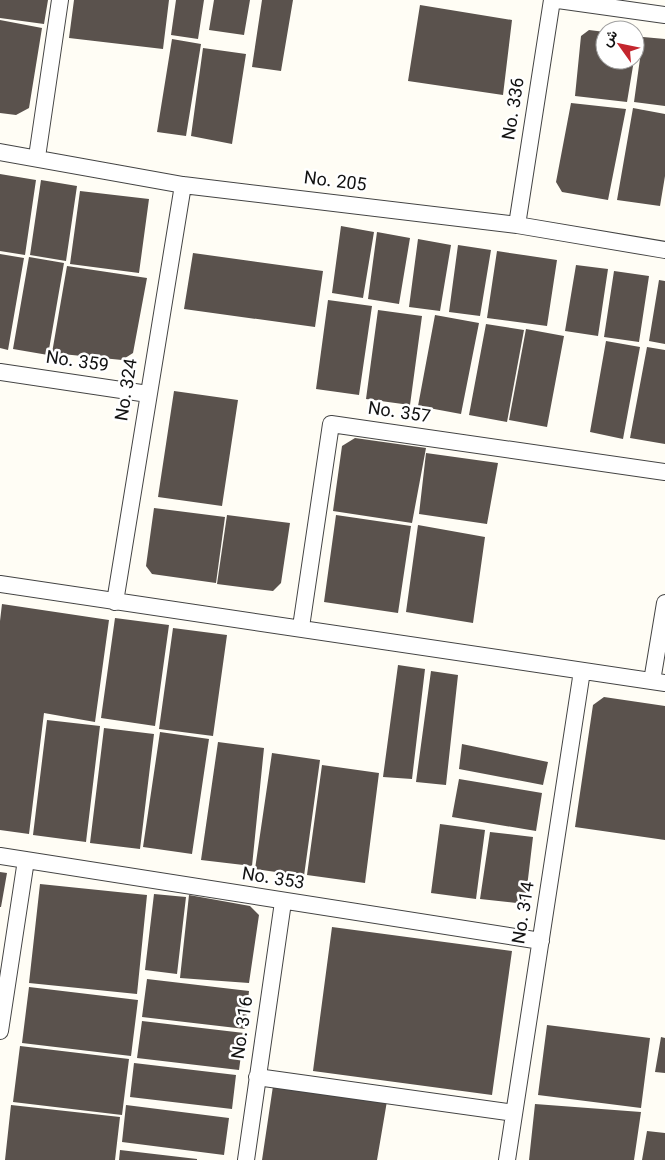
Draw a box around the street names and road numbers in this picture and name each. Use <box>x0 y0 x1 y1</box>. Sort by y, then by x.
street label: No. 336 <box>496 76 534 142</box>
street label: No. 205 <box>302 165 368 201</box>
street label: No. 359 <box>44 345 110 381</box>
street label: No. 324 <box>109 357 147 423</box>
street label: No. 357 <box>366 396 432 432</box>
street label: No. 353 <box>240 861 306 899</box>
street label: No. 314 <box>506 880 544 946</box>
street label: No. 316 <box>226 995 262 1061</box>

